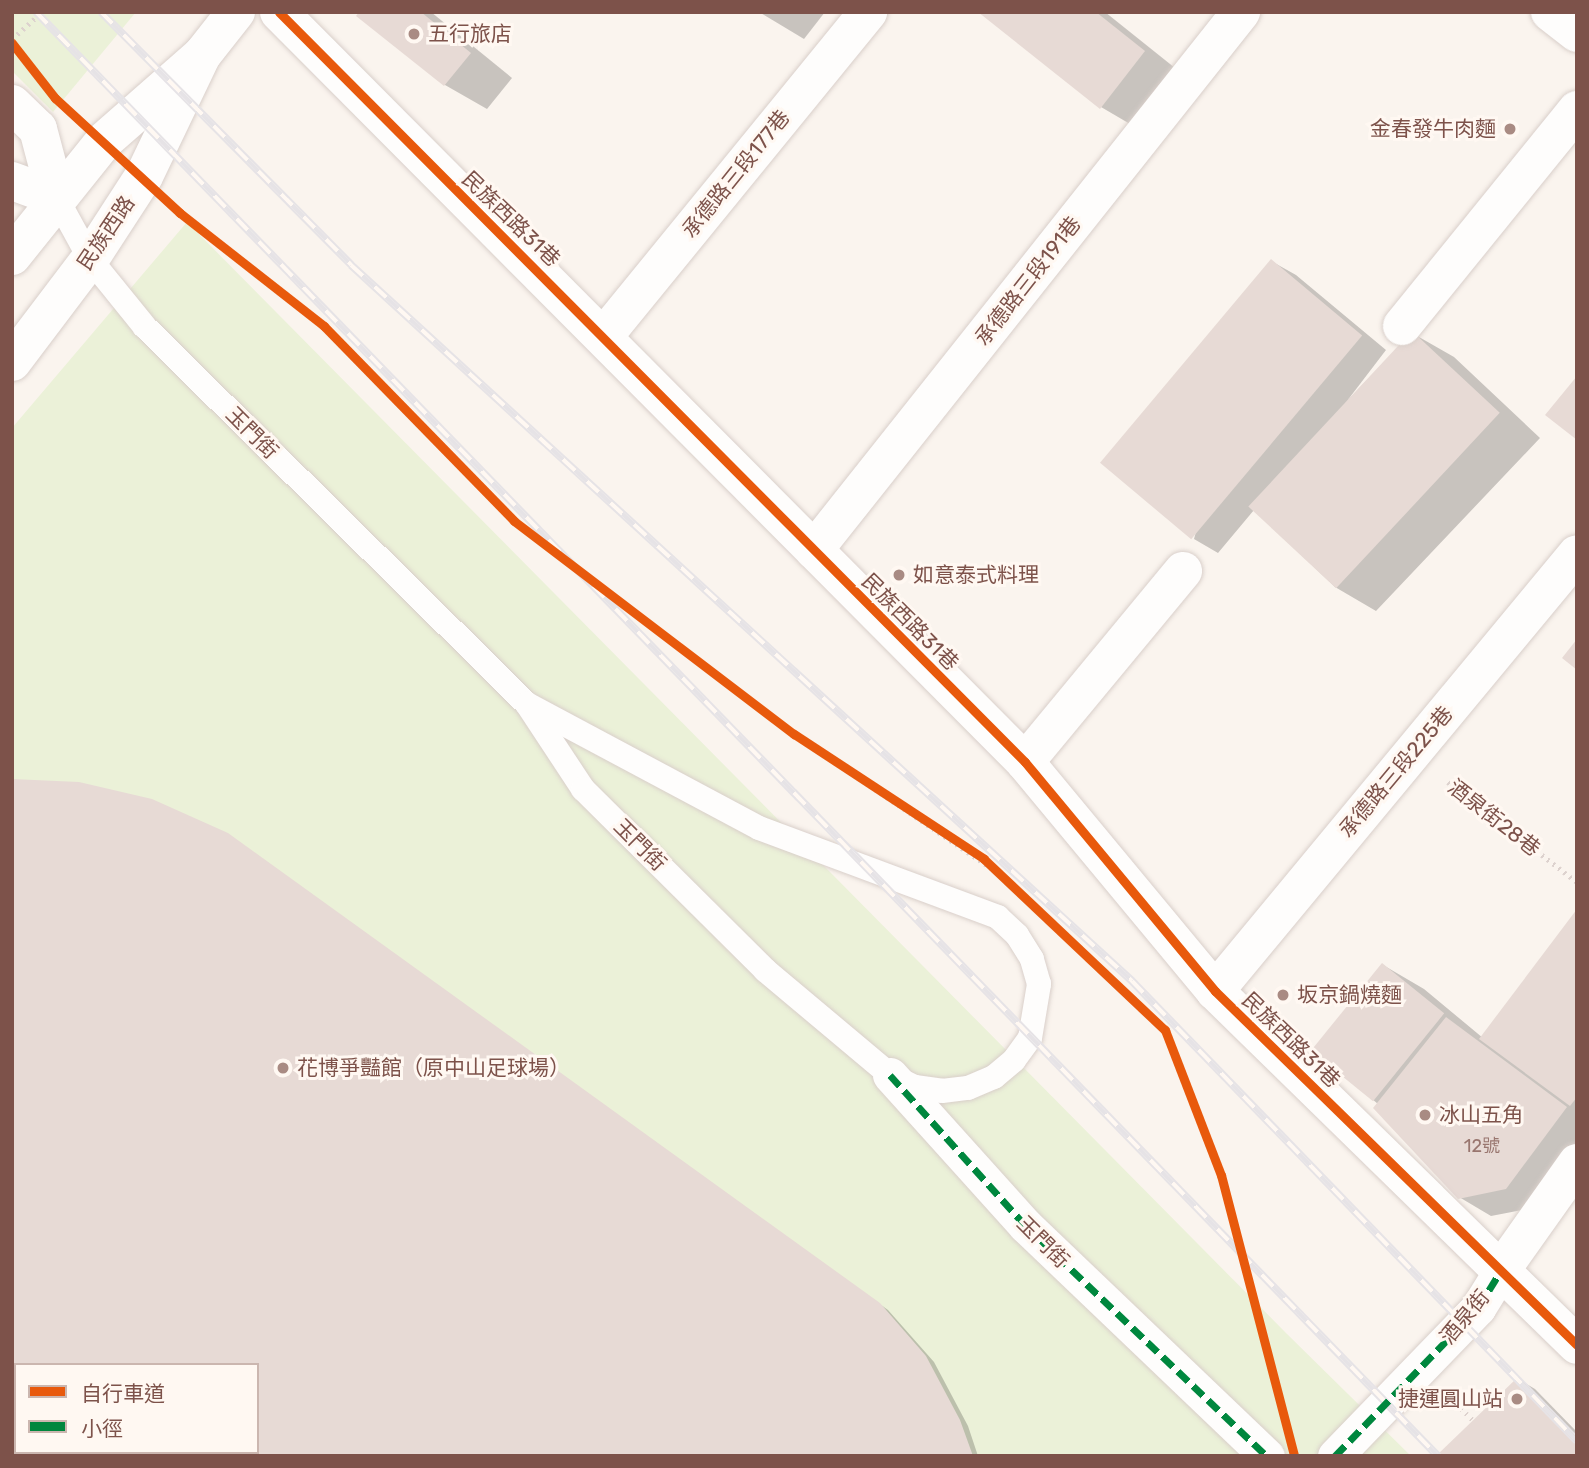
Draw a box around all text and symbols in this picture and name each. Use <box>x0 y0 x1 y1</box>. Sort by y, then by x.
place label: 五行旅店 <box>428 21 512 47</box>
marker: 五行旅店 <box>406 26 422 42</box>
street label: 承德路三段177巷 <box>677 105 795 243</box>
place label: 金春發牛肉麵 <box>1370 116 1496 142</box>
marker: 金春發牛肉麵 <box>1502 121 1518 137</box>
street label: 民族西路31巷 <box>457 166 565 272</box>
street label: 民族西路 <box>72 191 140 275</box>
street label: 承德路三段191巷 <box>970 212 1086 350</box>
street label: 玉門街 <box>221 402 283 464</box>
place label: 如意泰式料理 <box>913 562 1039 588</box>
marker: 如意泰式料理 <box>891 567 907 583</box>
street label: 民族西路31巷 <box>856 568 964 676</box>
street label: 承德路三段225巷 <box>1334 701 1458 843</box>
street label: 酒泉街28巷 <box>1443 774 1545 862</box>
street label: 玉門街 <box>609 814 671 876</box>
place label: 坂京鍋燒麵 <box>1297 982 1402 1008</box>
street label: 民族西路31巷 <box>1237 987 1345 1093</box>
marker: 坂京鍋燒麵 <box>1275 987 1291 1003</box>
place label: 花博爭豔館（原中山足球場） <box>297 1055 570 1081</box>
marker: 花博爭豔館（原中山足球場） <box>275 1060 291 1076</box>
place label: 冰山五角 <box>1439 1102 1523 1128</box>
marker: 冰山五角 <box>1417 1107 1433 1123</box>
house number: 12號 <box>1464 1135 1500 1157</box>
street label: 玉門街 <box>1012 1211 1074 1273</box>
street label: 酒泉街 <box>1435 1285 1495 1349</box>
legend <box>14 1363 259 1454</box>
text: 自行車道 <box>81 1381 165 1406</box>
place label: 捷運圓山站 <box>1398 1386 1503 1412</box>
marker: 捷運圓山站 <box>1509 1391 1525 1407</box>
text: 小徑 <box>81 1416 123 1441</box>

